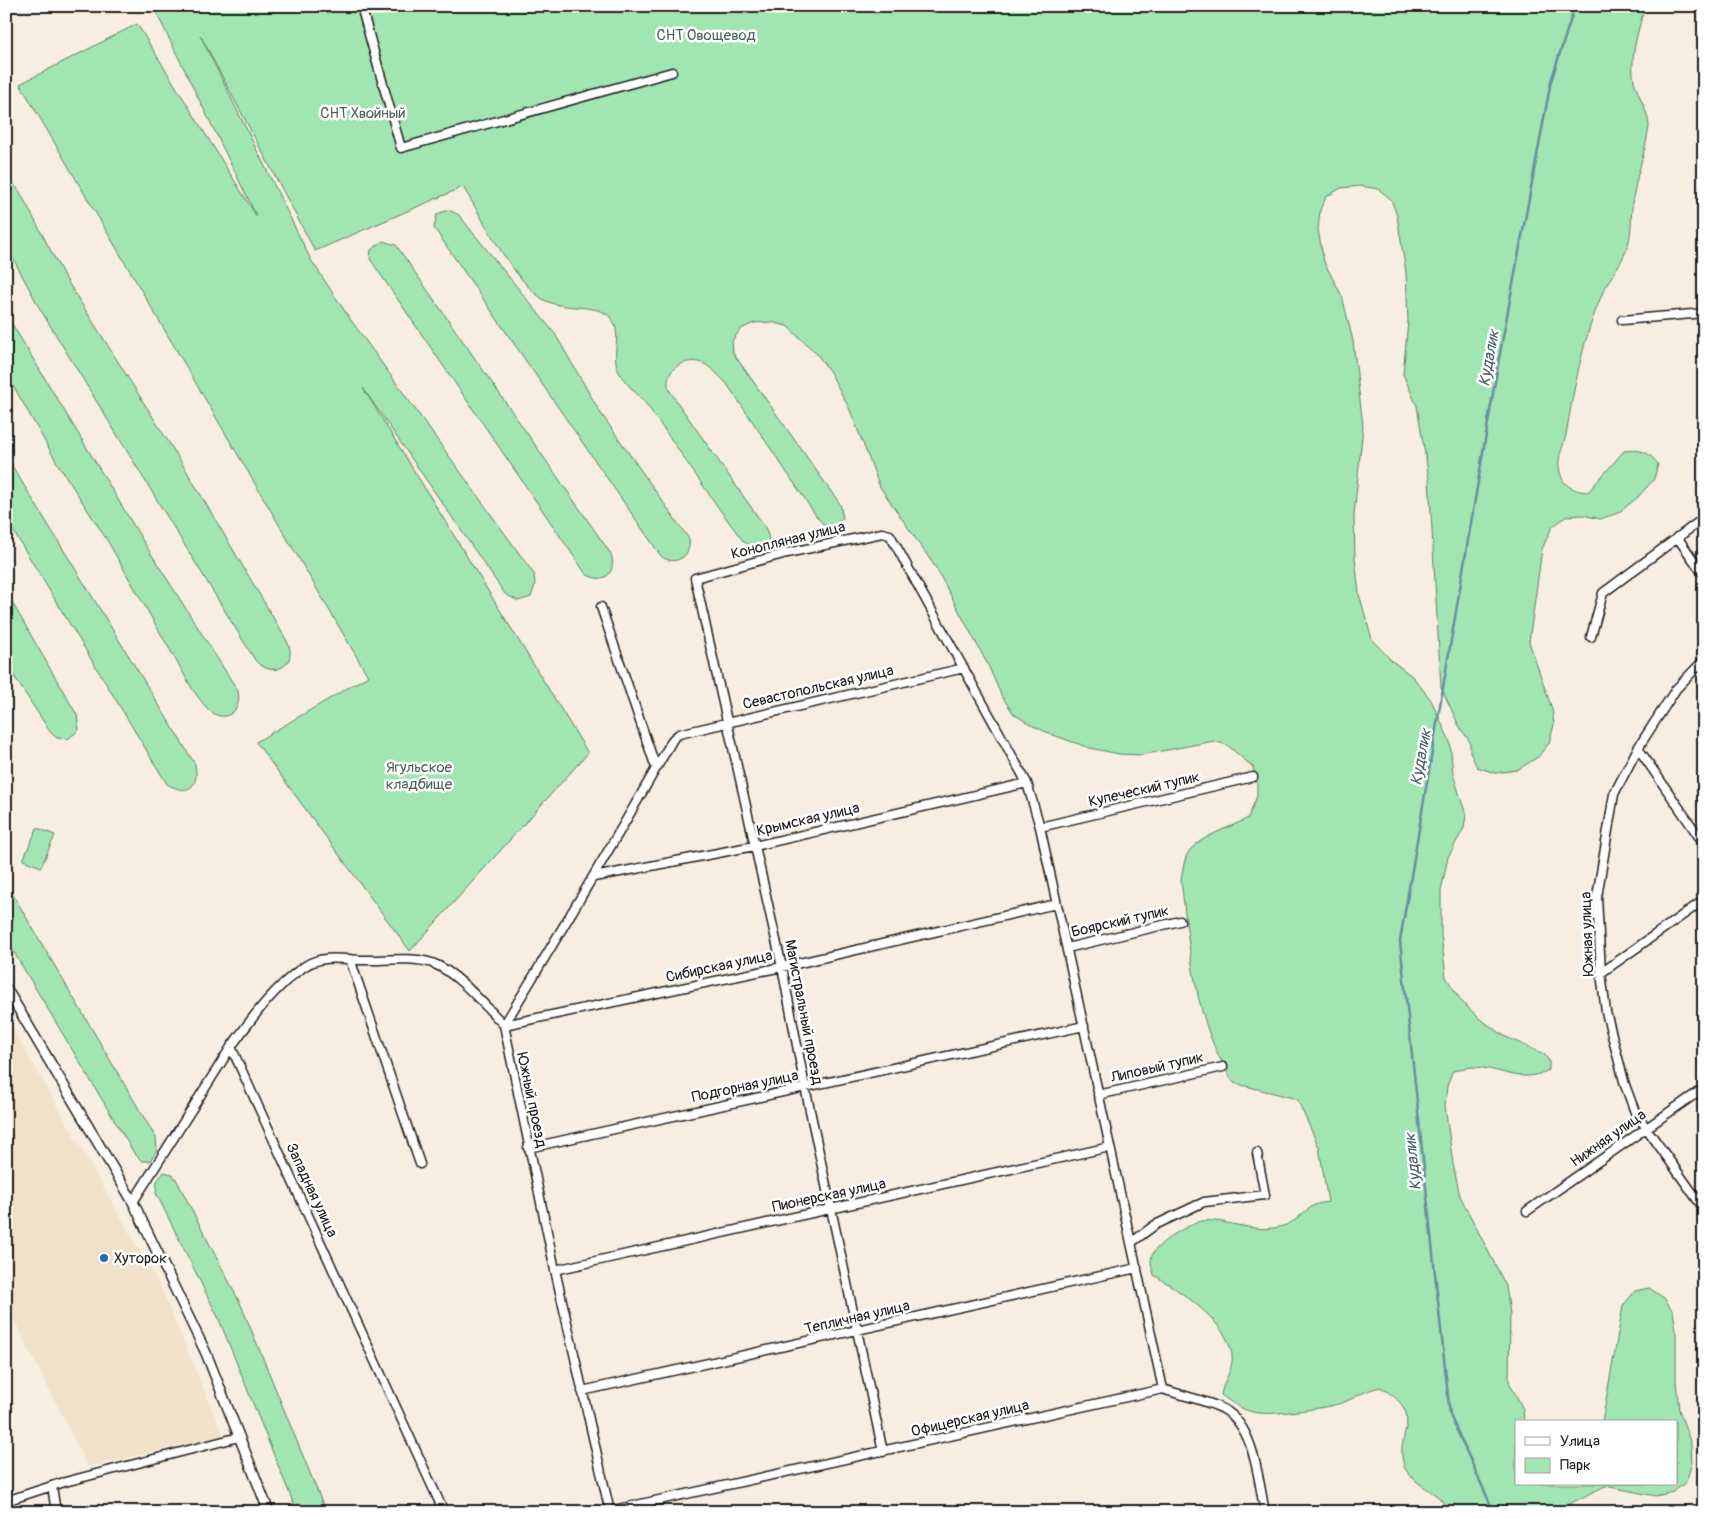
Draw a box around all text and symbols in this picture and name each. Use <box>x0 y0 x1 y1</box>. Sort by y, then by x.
park label: СНТ Овощевод <box>656 26 756 45</box>
park label: СНТ Хвойный <box>320 104 406 123</box>
water label: Кудалик <box>1474 327 1504 388</box>
street label: Конопляная улица <box>729 517 847 564</box>
street label: Севастопольская улица <box>741 661 895 714</box>
water label: Кудалик <box>1406 726 1436 787</box>
park label: Ягульское кладбище <box>386 758 453 794</box>
street label: Купеческий тупик <box>1087 767 1202 812</box>
street label: Крымская улица <box>755 798 862 841</box>
street label: Южная улица <box>1577 891 1598 977</box>
street label: Боярский тупик <box>1069 901 1171 942</box>
street label: Магистральный проезд <box>780 938 827 1086</box>
street label: Сибирская улица <box>664 946 774 987</box>
street label: Липовый тупик <box>1108 1048 1206 1088</box>
street label: Южный проезд <box>512 1051 551 1149</box>
street label: Подгорная улица <box>690 1066 800 1107</box>
street label: Нижняя улица <box>1567 1105 1650 1171</box>
water label: Кудалик <box>1400 1131 1426 1191</box>
street label: Западная улица <box>281 1140 342 1240</box>
street label: Пионерская улица <box>771 1174 888 1217</box>
place label: Хуторок <box>114 1249 167 1268</box>
marker: Хуторок <box>98 1252 110 1264</box>
street label: Тепличная улица <box>803 1296 912 1339</box>
street label: Офицерская улица <box>909 1396 1031 1441</box>
legend <box>1515 1420 1678 1486</box>
text: Улица <box>1560 1432 1600 1451</box>
text: Парк <box>1560 1456 1591 1475</box>

